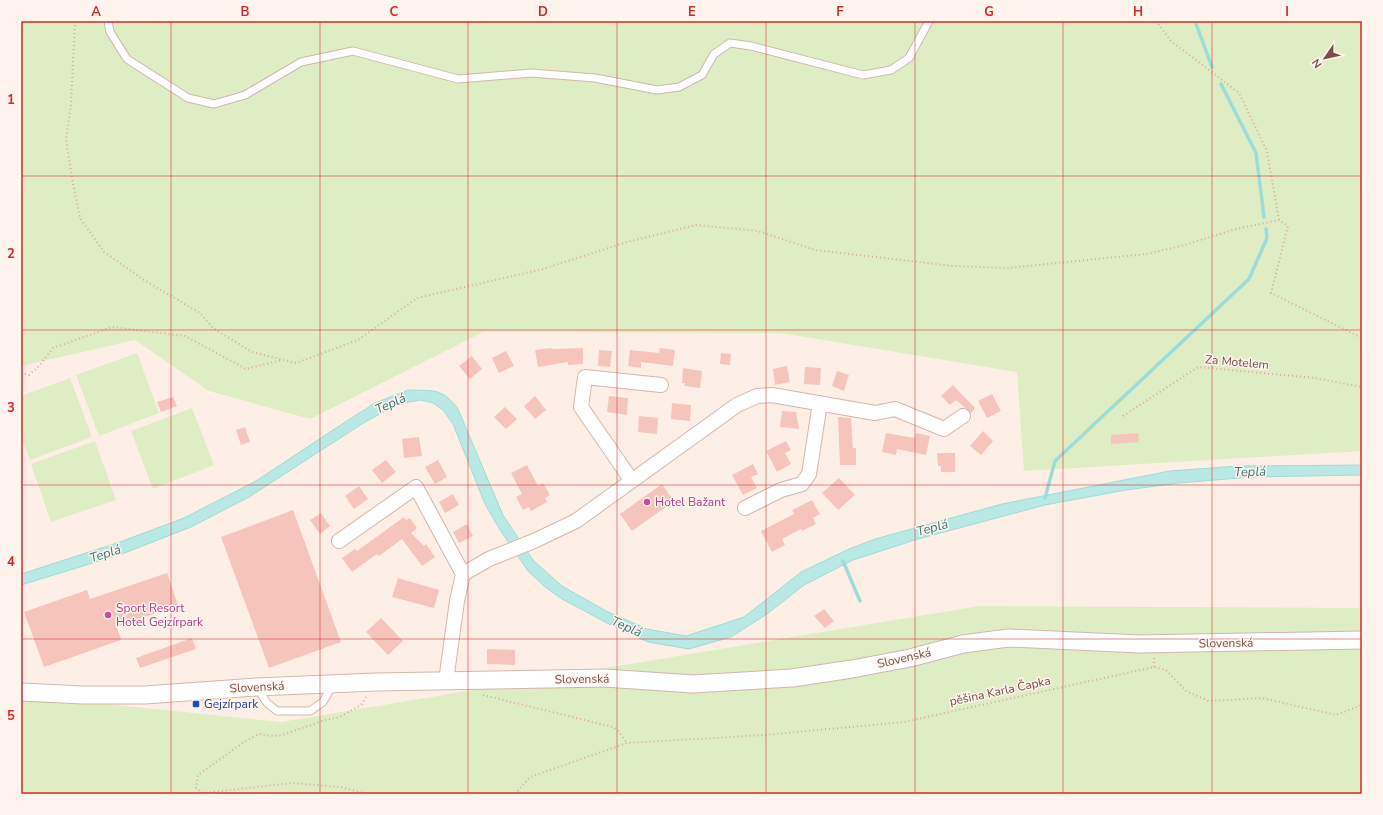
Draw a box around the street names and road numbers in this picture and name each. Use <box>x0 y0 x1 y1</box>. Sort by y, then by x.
street label: Za Motelem <box>1204 351 1270 373</box>
street label: Slovenská <box>1198 635 1254 651</box>
street label: Slovenská <box>875 644 933 672</box>
street label: Slovenská <box>554 671 610 687</box>
street label: pěšina Karla Čapka <box>948 672 1052 710</box>
street label: Slovenská <box>229 678 285 696</box>

